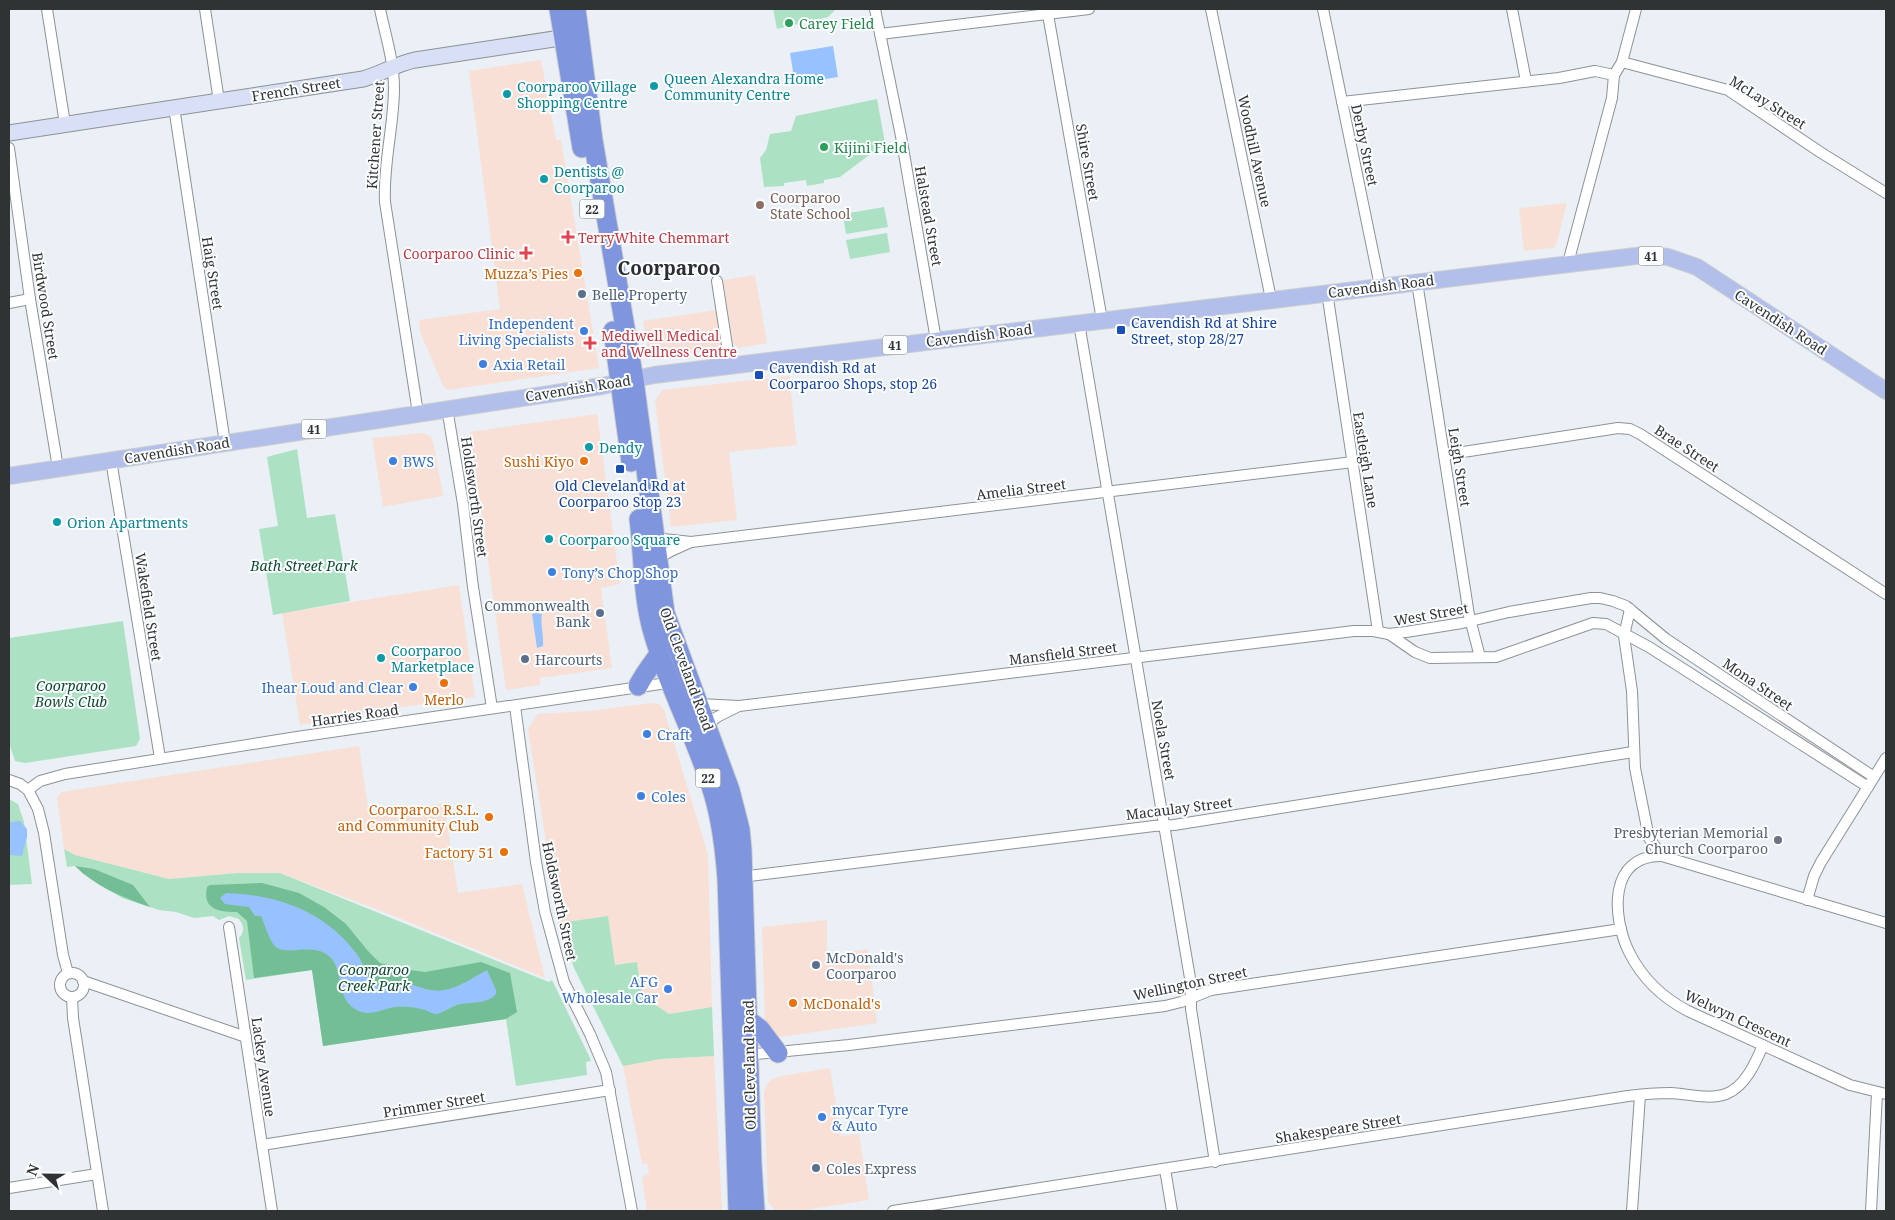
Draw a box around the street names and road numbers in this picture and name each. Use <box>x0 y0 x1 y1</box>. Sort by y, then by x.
street label: McLay Street <box>1726 71 1810 133</box>
street label: French Street <box>250 73 342 105</box>
street label: Kitchener Street <box>362 80 388 190</box>
street label: Woodhill Avenue <box>1234 93 1276 209</box>
street label: Derby Street <box>1347 102 1383 188</box>
street label: Shire Street <box>1072 122 1104 202</box>
street label: Halstead Street <box>911 165 947 268</box>
road number: 22 <box>580 200 604 218</box>
street label: Haig Street <box>198 235 228 311</box>
road number: 41 <box>1638 247 1664 266</box>
street label: Birdwood Street <box>28 251 64 361</box>
street label: Cavendish Road <box>1327 270 1436 302</box>
street label: Cavendish Road <box>1731 285 1831 359</box>
street label: Cavendish Road <box>925 319 1034 351</box>
road number: 41 <box>882 336 908 354</box>
street label: Cavendish Road <box>524 370 633 406</box>
street label: Eastleigh Lane <box>1349 410 1383 510</box>
road number: 41 <box>302 419 326 438</box>
street label: Brae Street <box>1651 420 1723 476</box>
street label: Leigh Street <box>1444 426 1476 508</box>
street label: Cavendish Road <box>123 432 232 468</box>
street label: Holdsworth Street <box>457 435 493 559</box>
street label: Amelia Street <box>975 474 1067 504</box>
street label: Wakefield Street <box>131 552 167 663</box>
street label: West Street <box>1392 598 1470 630</box>
street label: Old Cleveland Road <box>656 605 718 734</box>
street label: Mansfield Street <box>1008 637 1118 669</box>
street label: Mona Street <box>1719 654 1797 715</box>
street label: Noela Street <box>1148 698 1180 782</box>
street label: Harries Road <box>310 699 400 731</box>
road number: 22 <box>696 768 720 788</box>
street label: Macaulay Street <box>1125 792 1233 824</box>
street label: Holdsworth Street <box>538 840 582 963</box>
street label: Wellington Street <box>1131 962 1249 1004</box>
street label: Welwyn Crescent <box>1682 985 1794 1051</box>
street label: Old Cleveland Road <box>738 999 760 1130</box>
street label: Lackey Avenue <box>248 1016 280 1118</box>
street label: Primmer Street <box>382 1087 486 1121</box>
street label: Shakespeare Street <box>1274 1109 1402 1147</box>

